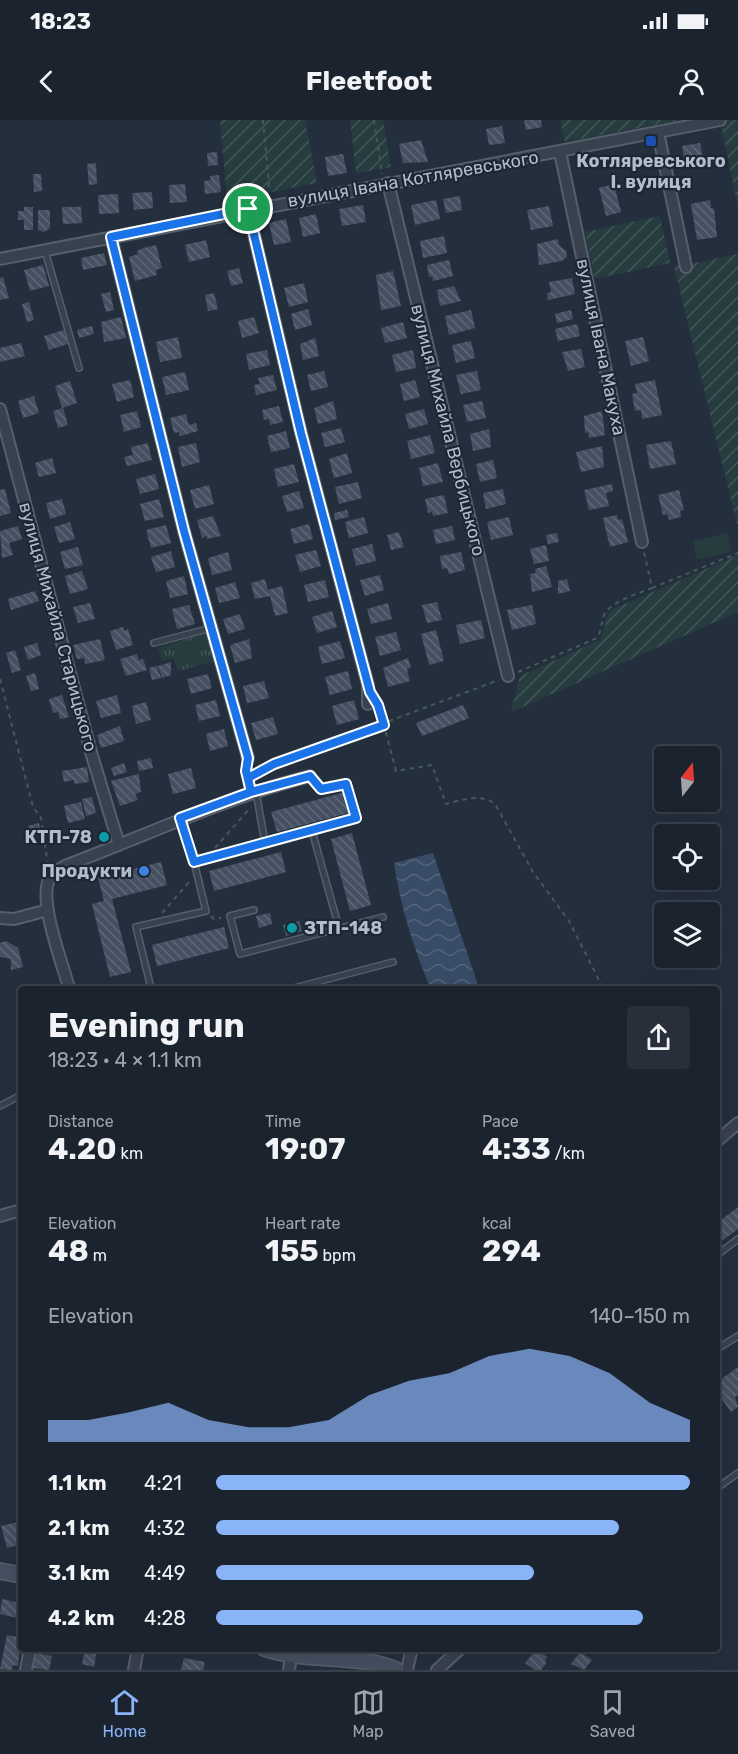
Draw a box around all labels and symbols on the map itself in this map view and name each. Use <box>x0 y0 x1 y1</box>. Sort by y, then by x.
marker: Котляревського І. вулиця <box>644 134 658 148</box>
street label: вулиця Івана Котляревського <box>286 146 540 212</box>
place label: Котляревського І. вулиця <box>576 150 726 193</box>
pin <box>222 183 273 234</box>
street label: вулиця Івана Макуха <box>572 257 630 437</box>
street label: вулиця Михайла Вербицького <box>406 302 490 558</box>
street label: вулиця Михайла Старицького <box>14 500 102 754</box>
north arrow <box>654 746 720 812</box>
place label: КТП-78 <box>24 826 92 848</box>
marker: КТП-78 <box>97 830 111 844</box>
place label: Продукти <box>41 860 132 882</box>
marker: Продукти <box>137 864 151 878</box>
place label: ЗТП-148 <box>304 917 382 939</box>
marker: ЗТП-148 <box>285 921 299 935</box>

